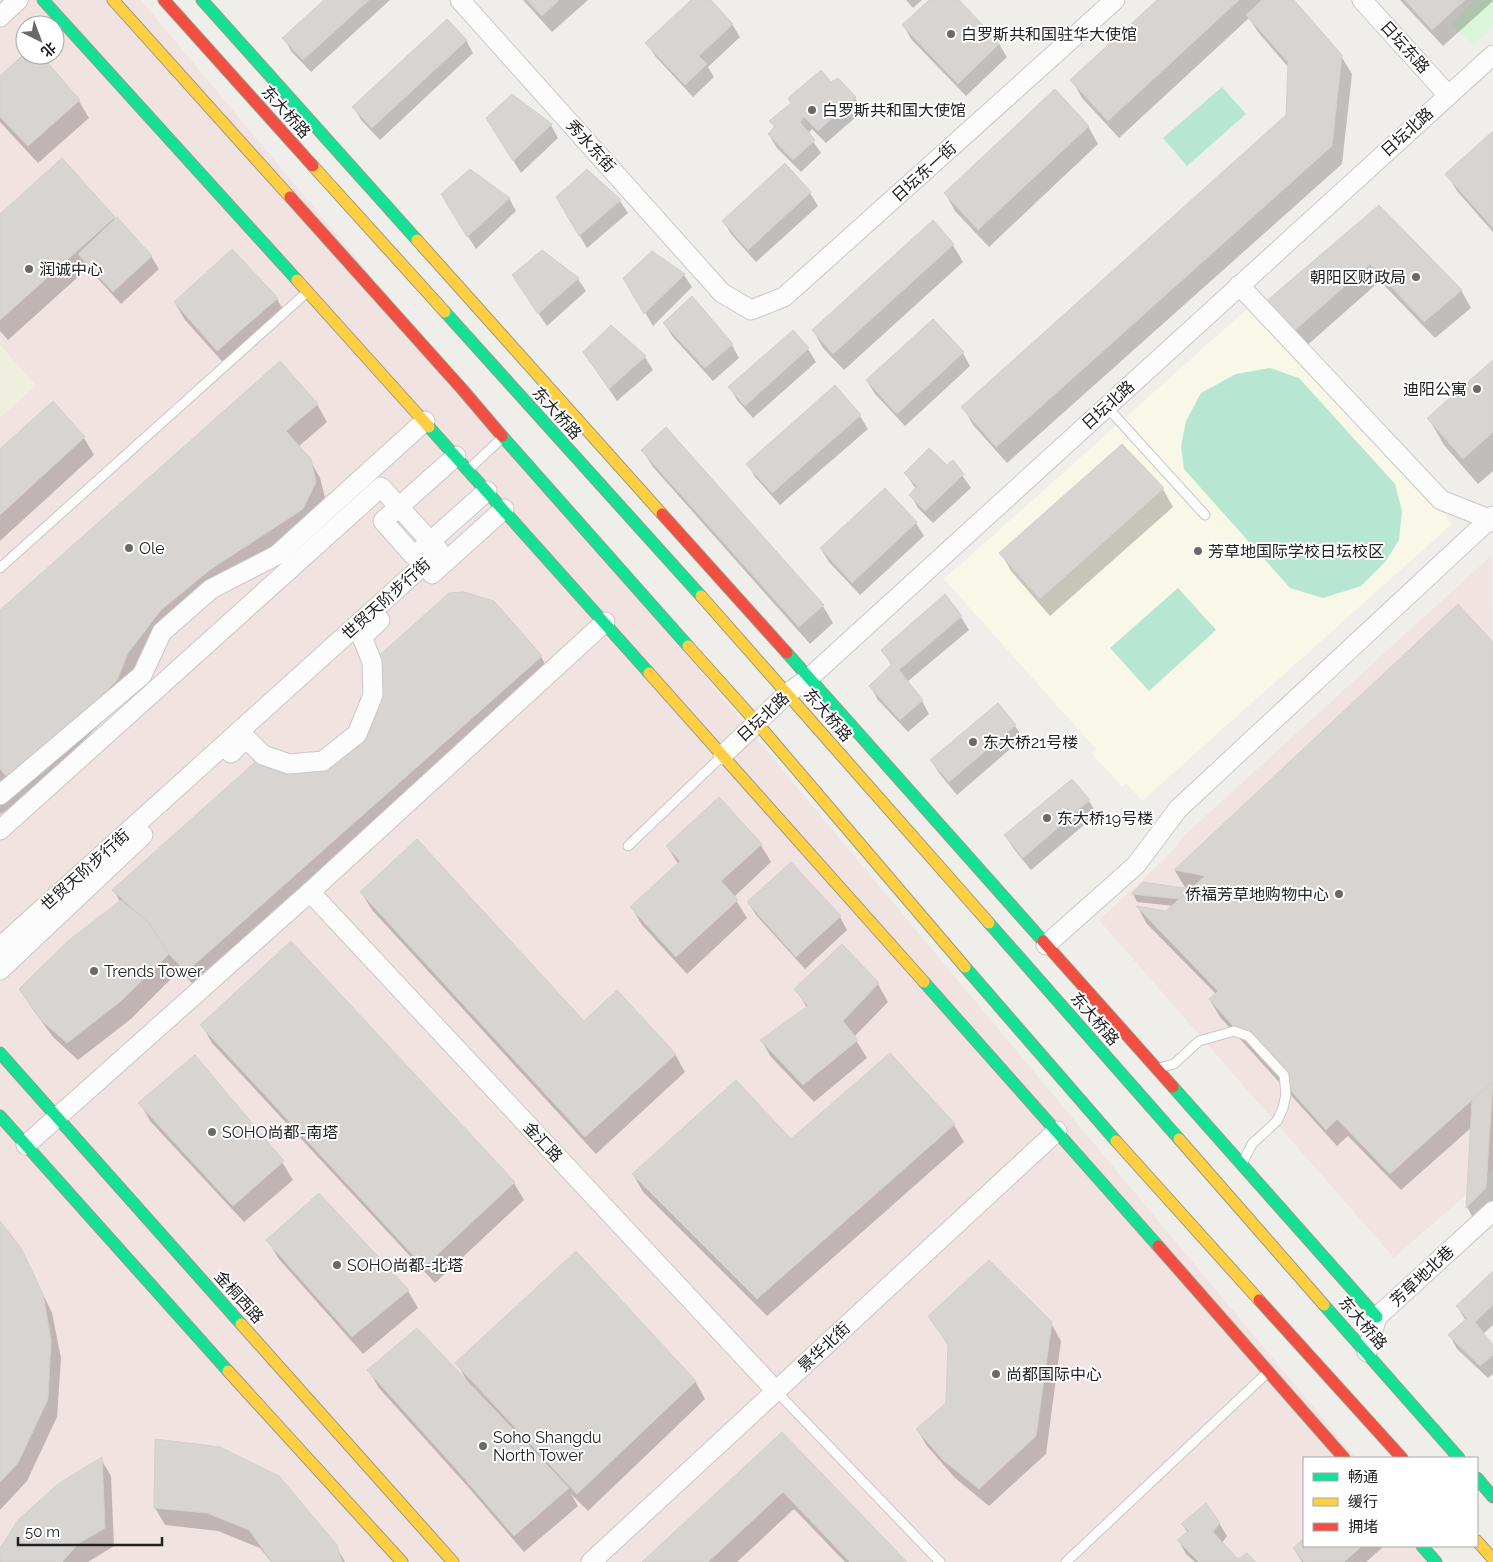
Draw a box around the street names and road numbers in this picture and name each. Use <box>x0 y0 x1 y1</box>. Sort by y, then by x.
street label: 日坛东路 <box>1377 17 1433 77</box>
street label: 东大桥路 <box>258 82 314 142</box>
street label: 日坛北路 <box>1377 104 1437 160</box>
street label: 秀水东街 <box>563 116 619 176</box>
street label: 日坛东一街 <box>888 138 960 206</box>
street label: 日坛北路 <box>1078 377 1138 433</box>
street label: 东大桥路 <box>529 383 585 443</box>
street label: 世贸天阶步行街 <box>338 554 434 644</box>
street label: 东大桥路 <box>800 685 856 745</box>
street label: 日坛北路 <box>733 688 793 746</box>
street label: 世贸天阶步行街 <box>37 825 133 915</box>
street label: 东大桥路 <box>1067 989 1123 1049</box>
street label: 金汇路 <box>520 1118 566 1166</box>
street label: 芳草地北巷 <box>1386 1242 1458 1310</box>
street label: 金桐西路 <box>211 1267 267 1327</box>
street label: 东大桥路 <box>1335 1293 1391 1353</box>
street label: 景华北街 <box>794 1318 854 1376</box>

